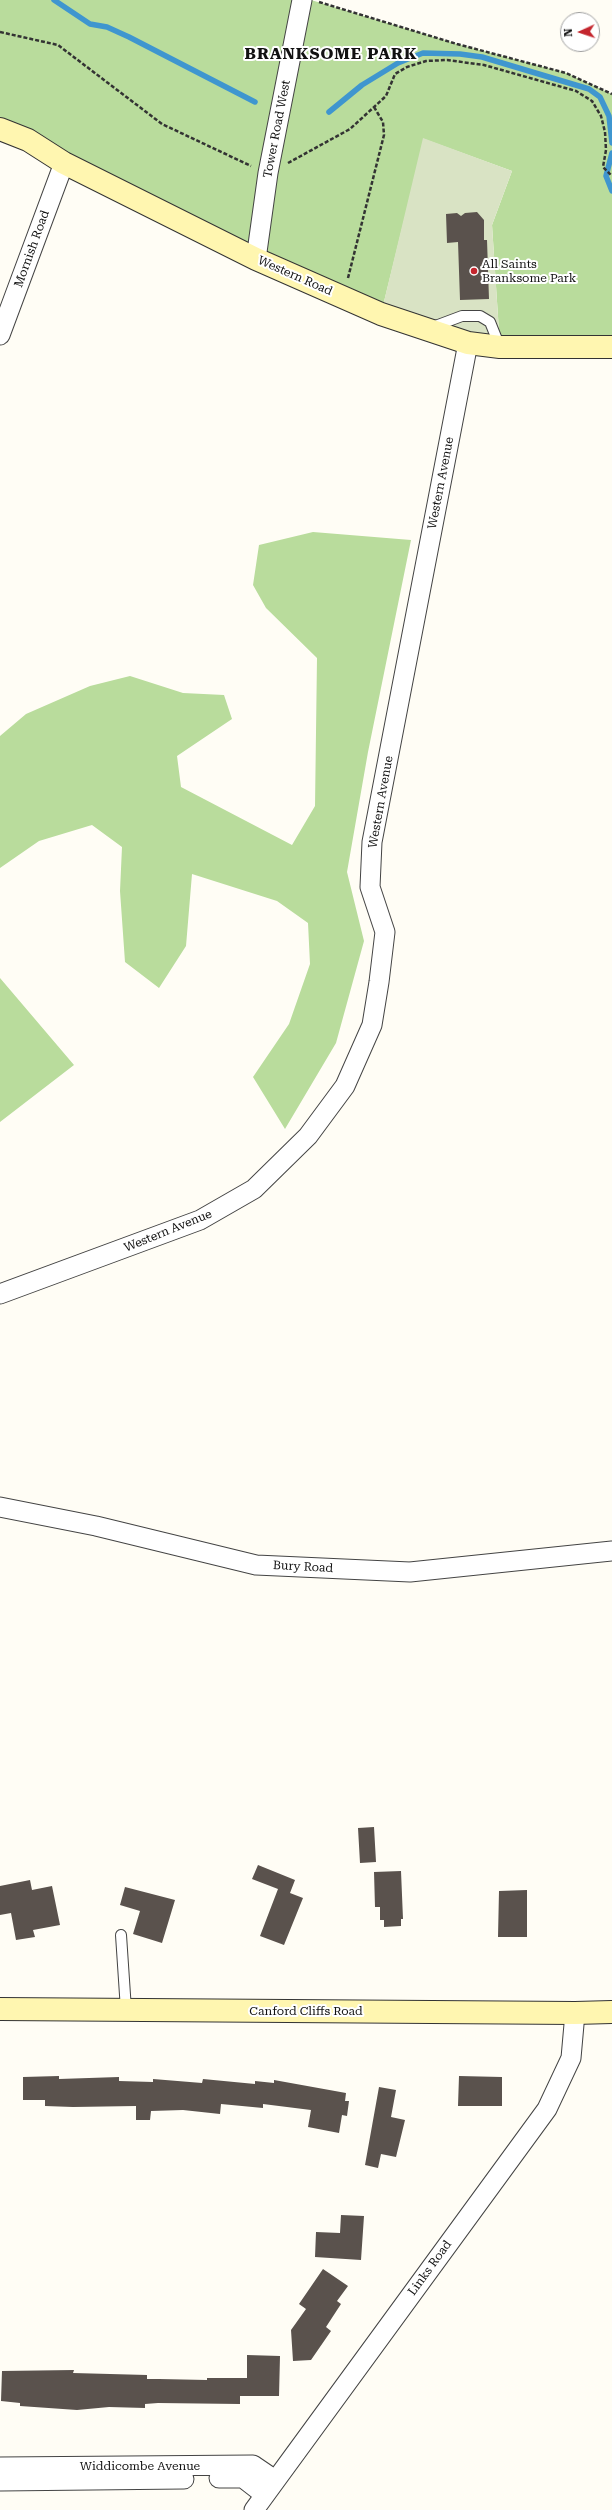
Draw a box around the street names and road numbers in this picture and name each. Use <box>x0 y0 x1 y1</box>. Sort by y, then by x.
street label: Tower Road West <box>260 79 294 179</box>
street label: Mornish Road <box>11 208 53 290</box>
street label: Western Road <box>255 253 335 299</box>
street label: Western Avenue <box>425 436 457 530</box>
street label: Western Avenue <box>366 755 396 849</box>
street label: Western Avenue <box>122 1207 214 1255</box>
street label: Bury Road <box>273 1558 333 1576</box>
street label: Canford Cliffs Road <box>249 2004 363 2018</box>
street label: Links Road <box>405 2238 455 2298</box>
street label: Widdicombe Avenue <box>80 2459 200 2473</box>

